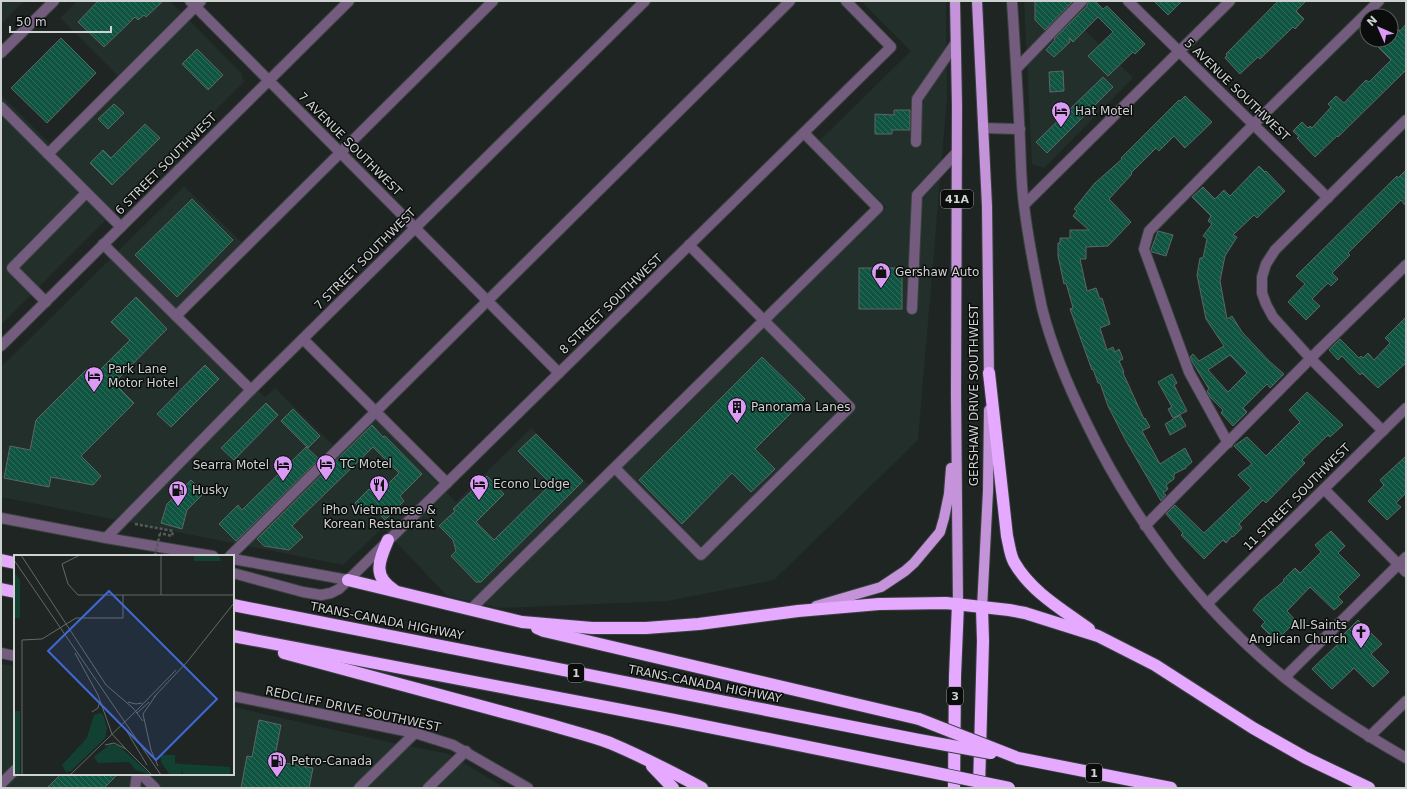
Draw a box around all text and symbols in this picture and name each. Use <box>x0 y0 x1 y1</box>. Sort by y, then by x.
scale bar <box>10 8 111 34</box>
north arrow <box>1359 8 1399 48</box>
text: N <box>1364 13 1380 29</box>
text: 50 m <box>16 15 47 29</box>
street label: 5 AVENUE SOUTHWEST <box>1182 36 1293 144</box>
street label: 7 AVENUE SOUTHWEST <box>295 89 405 199</box>
hotel icon: Hat Motel <box>1050 100 1072 128</box>
place label: Hat Motel <box>1075 104 1133 118</box>
street label: 6 STREET SOUTHWEST <box>112 110 220 218</box>
road number: 41A <box>941 190 973 208</box>
street label: 7 STREET SOUTHWEST <box>311 205 419 313</box>
street label: 8 STREET SOUTHWEST <box>557 251 666 357</box>
shop icon: Gershaw Auto <box>870 261 892 289</box>
place label: Gershaw Auto <box>895 265 979 279</box>
street label: GERSHAW DRIVE SOUTHWEST <box>967 303 981 486</box>
place label: Park Lane Motor Hotel <box>108 362 178 390</box>
hotel icon: Park Lane Motor Hotel <box>83 365 105 393</box>
building icon: Panorama Lanes <box>726 396 748 424</box>
place label: Panorama Lanes <box>751 400 850 414</box>
street label: 11 STREET SOUTHWEST <box>1241 440 1354 553</box>
hotel icon: TC Motel <box>315 453 337 481</box>
hotel icon: Searra Motel <box>272 454 294 482</box>
place label: TC Motel <box>339 457 392 471</box>
place label: Searra Motel <box>193 458 269 472</box>
hotel icon: Econo Lodge <box>468 473 490 501</box>
restaurant icon: iPho Vietnamese & Korean Restaurant <box>368 474 390 502</box>
place label: Econo Lodge <box>493 477 570 491</box>
fuel station icon: Husky <box>167 479 189 507</box>
place label: Husky <box>192 483 229 497</box>
place label: iPho Vietnamese & Korean Restaurant <box>322 503 436 531</box>
inset map <box>14 555 234 775</box>
street label: TRANS-CANADA HIGHWAY <box>308 599 465 643</box>
place label: All-Saints Anglican Church <box>1249 618 1347 646</box>
church icon: All-Saints Anglican Church <box>1350 621 1372 649</box>
street label: TRANS-CANADA HIGHWAY <box>626 662 783 706</box>
road number: 1 <box>568 664 584 682</box>
street label: REDCLIFF DRIVE SOUTHWEST <box>264 684 443 735</box>
road number: 3 <box>947 687 963 705</box>
fuel station icon: Petro-Canada <box>266 750 288 778</box>
place label: Petro-Canada <box>291 754 372 768</box>
road number: 1 <box>1086 764 1102 782</box>

